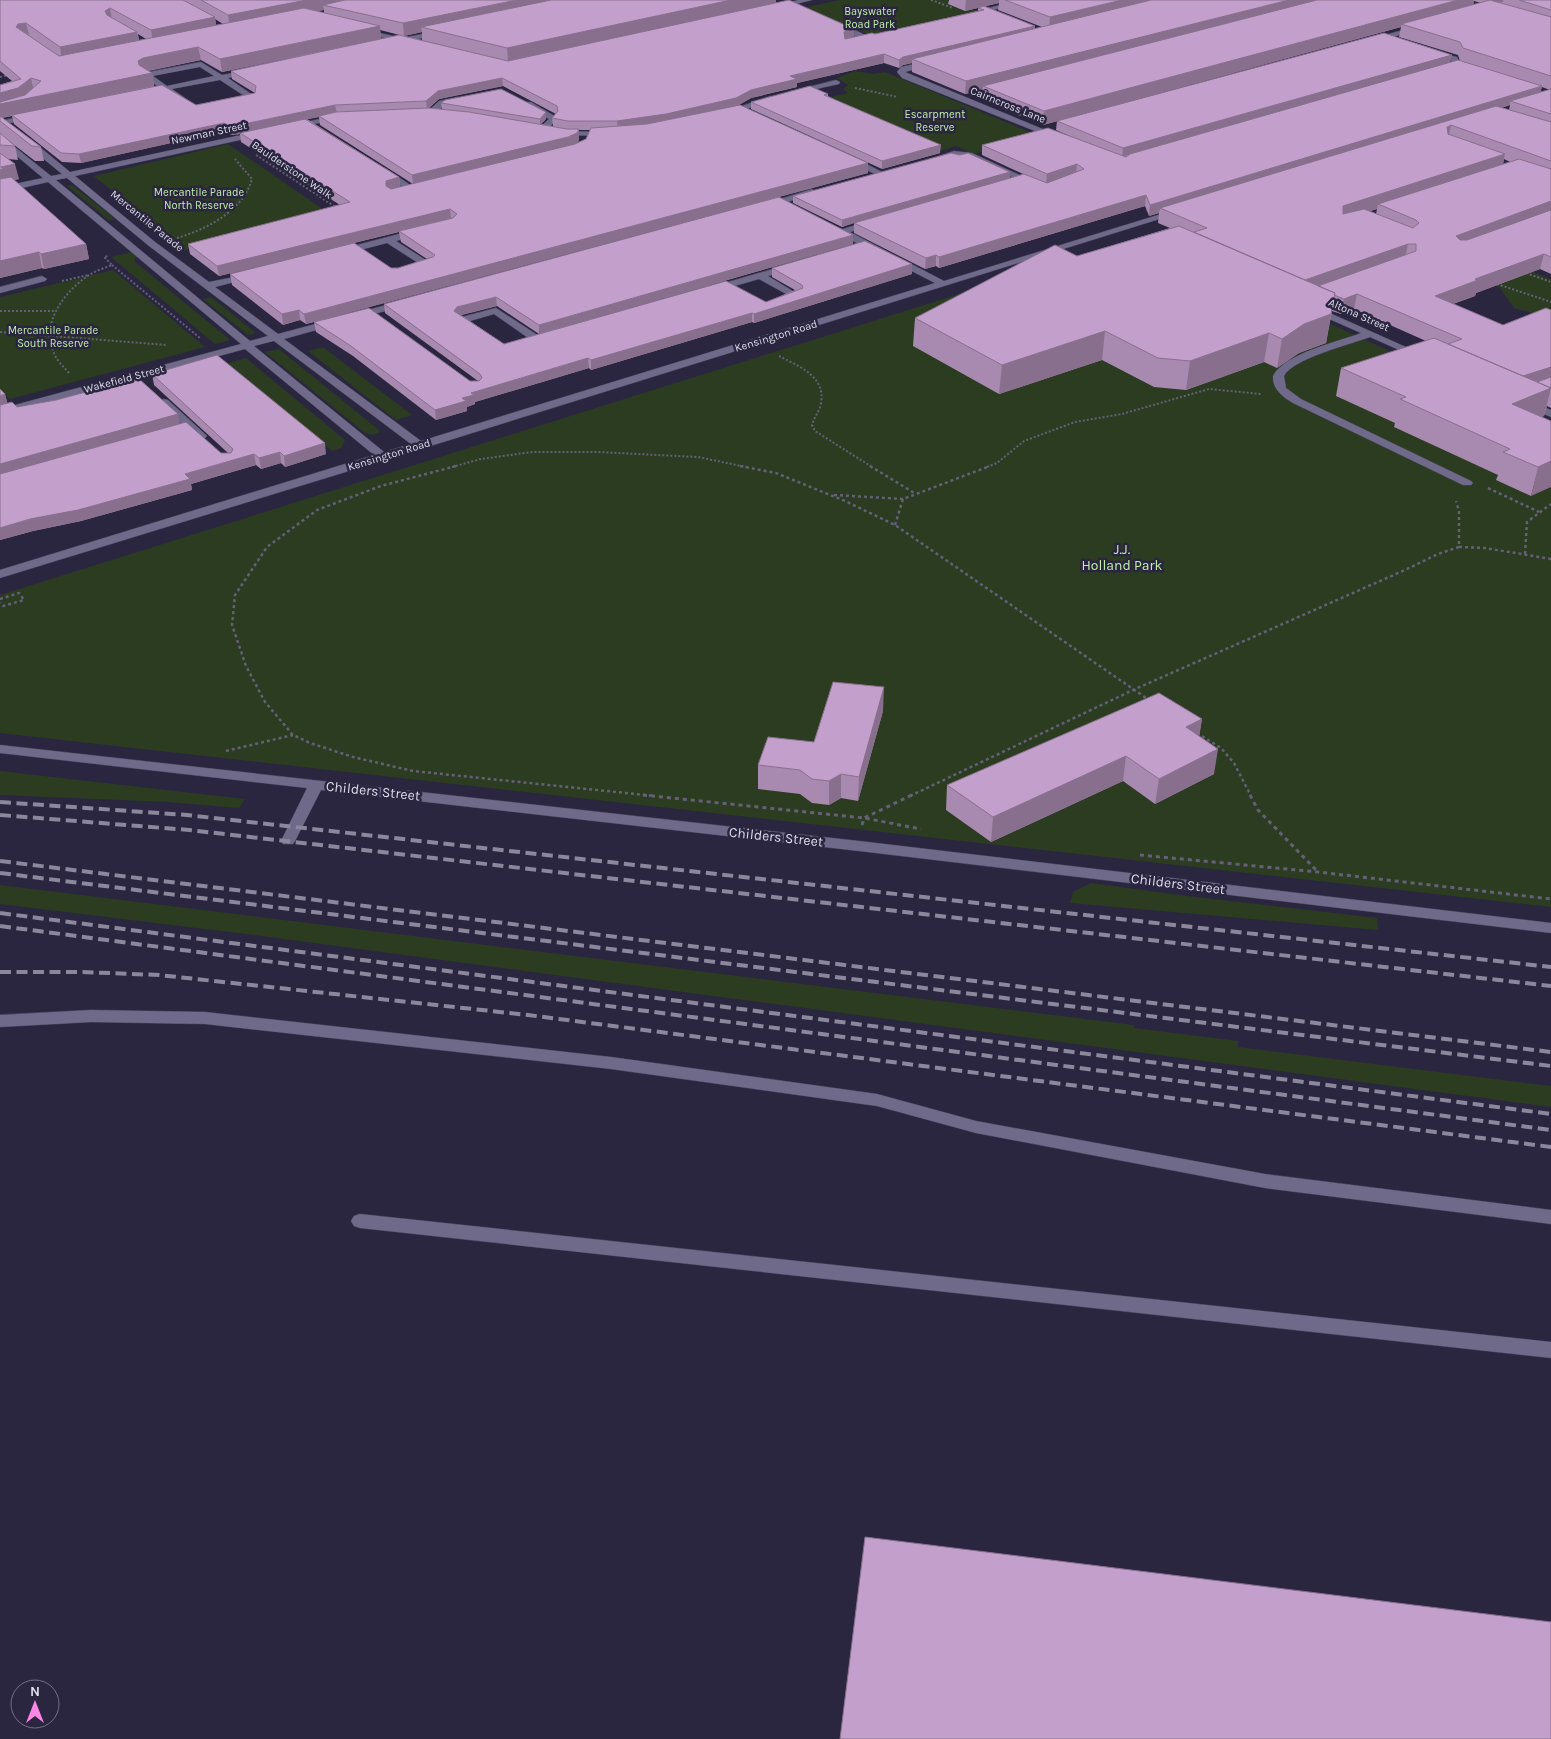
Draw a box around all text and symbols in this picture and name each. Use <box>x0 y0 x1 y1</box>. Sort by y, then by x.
park label: Bayswater Road Park <box>844 5 896 31</box>
street label: Cairncross Lane <box>968 84 1048 126</box>
park label: Escarpment Reserve <box>905 108 965 134</box>
street label: Newman Street <box>170 119 248 147</box>
street label: Baulderstone Walk <box>249 138 335 202</box>
park label: Mercantile Parade North Reserve <box>154 186 245 212</box>
street label: Mercantile Parade <box>108 187 186 255</box>
street label: Altona Street <box>1327 296 1391 334</box>
street label: Kensington Road <box>733 317 819 355</box>
park label: Mercantile Parade South Reserve <box>8 324 99 350</box>
street label: Wakefield Street <box>82 362 166 396</box>
street label: Kensington Road <box>346 436 432 474</box>
park label: J.J. Holland Park <box>1081 541 1163 574</box>
street label: Childers Street <box>325 778 421 804</box>
street label: Childers Street <box>728 824 824 850</box>
street label: Childers Street <box>1130 870 1226 898</box>
north arrow <box>10 1679 60 1729</box>
text: N <box>30 1683 40 1700</box>

